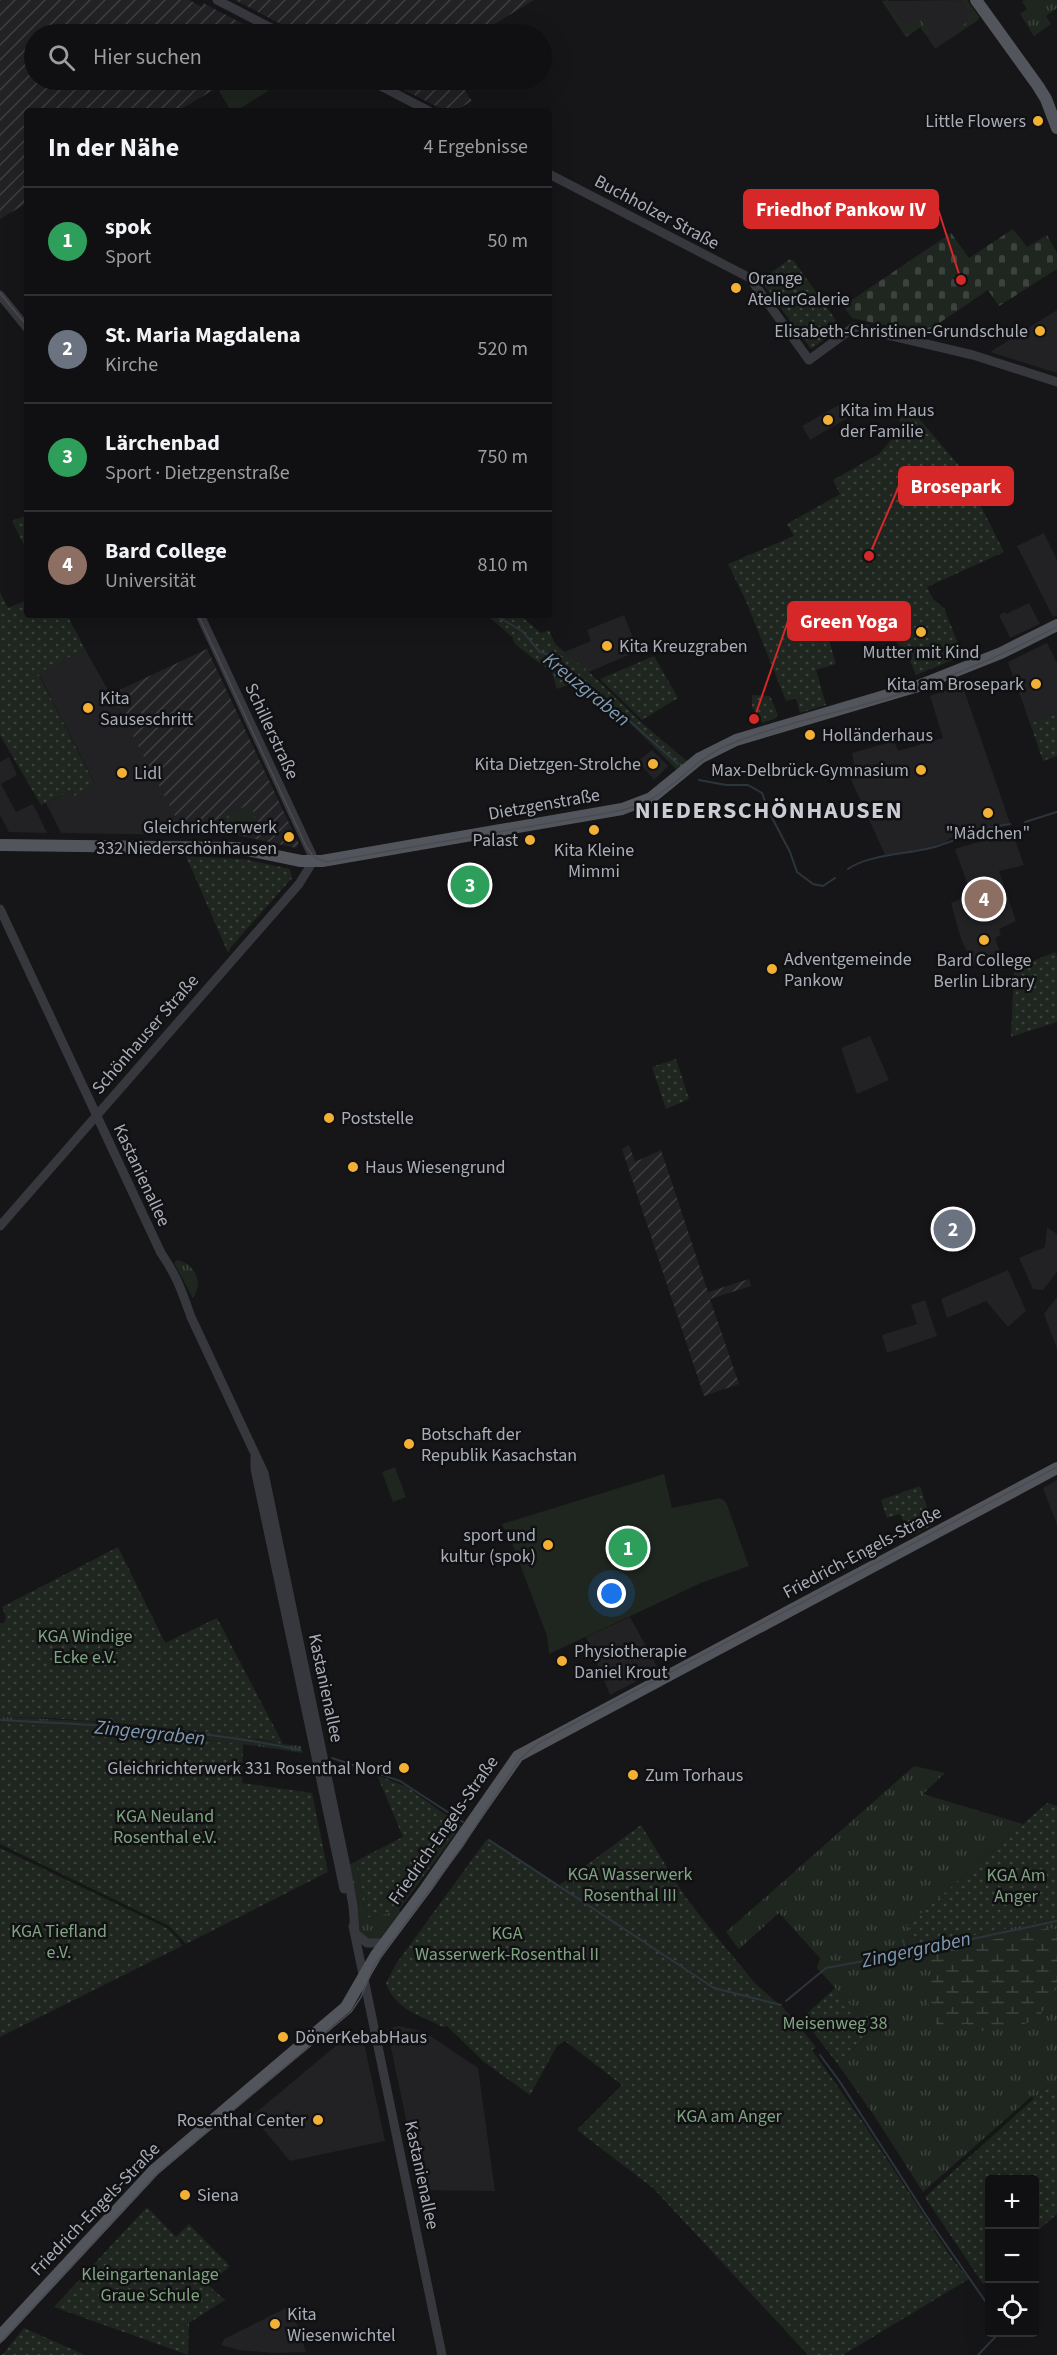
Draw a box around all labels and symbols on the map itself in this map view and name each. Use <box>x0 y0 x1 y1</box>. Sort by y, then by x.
place label: Little Flowers <box>925 109 1026 134</box>
marker: Little Flowers <box>1031 114 1045 128</box>
street label: Buchholzer Straße <box>590 169 724 256</box>
callout: Friedhof Pankow IV <box>744 190 938 228</box>
text: Friedhof Pankow IV <box>756 196 927 224</box>
place label: Orange AtelierGalerie <box>748 266 850 312</box>
marker: Orange AtelierGalerie <box>729 281 743 295</box>
place label: Elisabeth-Christinen-Grundschule <box>774 319 1028 344</box>
marker: Elisabeth-Christinen-Grundschule <box>1033 324 1047 338</box>
place label: Kita im Haus der Familie <box>840 398 934 444</box>
marker: Kita im Haus der Familie <box>821 413 835 427</box>
callout: Brosepark <box>899 467 1013 505</box>
text: Brosepark <box>911 473 1001 501</box>
callout: Green Yoga <box>788 602 910 640</box>
text: Green Yoga <box>800 608 898 636</box>
marker: Mutter mit Kind <box>914 625 928 639</box>
place label: Kita Kreuzgraben <box>619 634 748 659</box>
marker: Kita Kreuzgraben <box>600 639 614 653</box>
place label: Mutter mit Kind <box>863 640 979 665</box>
water label: Kreuzgraben <box>537 646 636 734</box>
place label: Kita am Brosepark <box>886 672 1024 697</box>
marker: Kita am Brosepark <box>1029 677 1043 691</box>
street label: Schillerstraße <box>238 679 305 784</box>
place label: Kita Sauseschritt <box>100 686 193 732</box>
marker: Kita Sauseschritt <box>81 701 95 715</box>
place label: Holländerhaus <box>822 723 933 748</box>
marker: Holländerhaus <box>803 728 817 742</box>
place label: Kita Dietzgen-Strolche <box>474 752 641 777</box>
marker: Kita Dietzgen-Strolche <box>646 757 660 771</box>
place label: Max-Delbrück-Gymnasium <box>711 758 909 783</box>
place label: Lidl <box>134 761 162 786</box>
marker: Max-Delbrück-Gymnasium <box>914 763 928 777</box>
marker: Lidl <box>115 766 129 780</box>
street label: Dietzgenstraße <box>486 782 602 827</box>
district label: NIEDERSCHÖNHAUSEN <box>635 793 903 828</box>
marker: "Mädchen" <box>981 806 995 820</box>
place label: Gleichrichterwerk 332 Niederschönhausen <box>96 815 277 861</box>
place label: "Mädchen" <box>946 821 1030 846</box>
marker: Kita Kleine Mimmi <box>587 823 601 837</box>
place label: Palast <box>473 828 518 853</box>
marker: Gleichrichterwerk 332 Niederschönhausen <box>282 830 296 844</box>
marker: Palast <box>523 833 537 847</box>
place label: Kita Kleine Mimmi <box>554 838 634 884</box>
pin: 3 <box>450 862 490 908</box>
pin: 4 <box>964 876 1004 922</box>
marker: Bard College Berlin Library <box>977 933 991 947</box>
place label: Adventgemeinde Pankow <box>784 947 912 993</box>
place label: Bard College Berlin Library <box>933 948 1035 994</box>
marker: Adventgemeinde Pankow <box>765 962 779 976</box>
street label: Schönhauser Straße <box>86 969 205 1100</box>
place label: Poststelle <box>341 1106 414 1131</box>
marker: Poststelle <box>322 1111 336 1125</box>
street label: Kastanienallee <box>107 1120 176 1231</box>
place label: Haus Wiesengrund <box>365 1155 506 1180</box>
marker: Haus Wiesengrund <box>346 1160 360 1174</box>
pin: 2 <box>934 1206 972 1252</box>
place label: Botschaft der Republik Kasachstan <box>421 1422 577 1468</box>
marker: Botschaft der Republik Kasachstan <box>402 1437 416 1451</box>
street label: Friedrich-Engels-Straße <box>778 1500 946 1605</box>
place label: sport und kultur (spok) <box>440 1523 536 1569</box>
pin: 1 <box>608 1526 648 1570</box>
marker: sport und kultur (spok) <box>541 1538 555 1552</box>
your location <box>597 1579 626 1608</box>
park label: KGA Windige Ecke e.V. <box>37 1624 133 1670</box>
street label: Kastanienallee <box>302 1631 349 1745</box>
place label: Physiotherapie Daniel Krout <box>574 1639 687 1685</box>
marker: Physiotherapie Daniel Krout <box>555 1654 569 1668</box>
water label: Zingergraben <box>92 1713 207 1753</box>
street label: Friedrich-Engels-Straße <box>383 1751 504 1910</box>
place label: Gleichrichterwerk 331 Rosenthal Nord <box>107 1756 392 1781</box>
marker: Gleichrichterwerk 331 Rosenthal Nord <box>397 1761 411 1775</box>
place label: Zum Torhaus <box>645 1763 743 1788</box>
marker: Zum Torhaus <box>626 1768 640 1782</box>
park label: KGA Neuland Rosenthal e.V. <box>113 1804 217 1850</box>
park label: KGA Wasserwerk Rosenthal III <box>568 1862 693 1908</box>
park label: KGA Am Anger <box>986 1863 1046 1909</box>
park label: KGA Tiefland e.V. <box>11 1919 107 1965</box>
park label: KGA Wasserwerk-Rosenthal II <box>415 1921 599 1967</box>
water label: Zingergraben <box>858 1925 973 1975</box>
park label: Meisenweg 38 <box>783 2011 888 2036</box>
place label: DönerKebabHaus <box>295 2025 427 2050</box>
marker: DönerKebabHaus <box>276 2030 290 2044</box>
park label: KGA am Anger <box>676 2104 783 2129</box>
place label: Rosenthal Center <box>177 2108 307 2133</box>
marker: Rosenthal Center <box>311 2113 325 2127</box>
street label: Kastanienallee <box>398 2118 445 2232</box>
street label: Friedrich-Engels-Straße <box>25 2137 166 2282</box>
place label: Siena <box>197 2183 239 2208</box>
marker: Siena <box>178 2188 192 2202</box>
park label: Kleingartenanlage Graue Schule <box>81 2262 219 2308</box>
place label: Kita Wiesenwichtel <box>287 2302 396 2348</box>
marker: Kita Wiesenwichtel <box>268 2317 282 2331</box>

